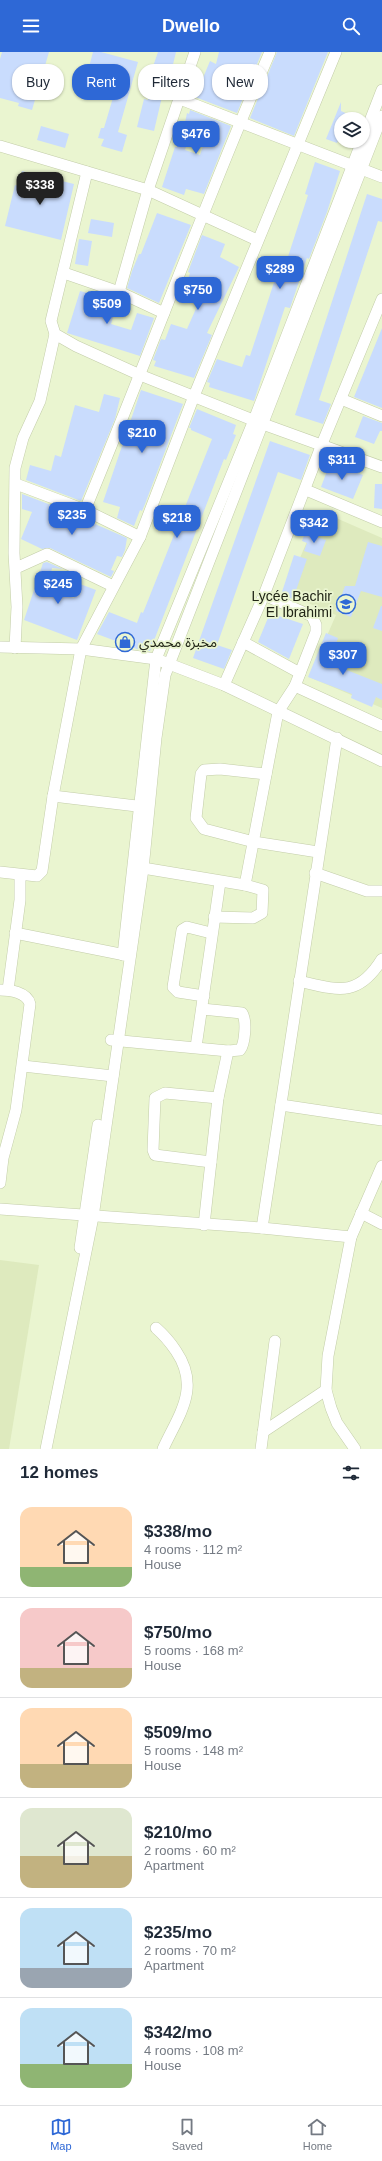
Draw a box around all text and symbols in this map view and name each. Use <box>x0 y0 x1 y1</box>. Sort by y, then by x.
icon: menu <box>20 15 42 37</box>
icon: search <box>340 15 362 37</box>
text: Dwello <box>162 16 220 36</box>
chip: Buy <box>12 64 64 100</box>
chip: Rent <box>72 64 130 100</box>
chip: Filters <box>138 64 204 100</box>
chip: New <box>212 64 268 100</box>
map controls <box>334 112 370 148</box>
button: layers <box>334 112 370 148</box>
pin: $476 <box>172 121 220 155</box>
text: $476 <box>182 126 210 141</box>
pin: $338 <box>16 172 64 206</box>
text: $338 <box>26 177 54 192</box>
pin: $289 <box>256 256 304 290</box>
text: $289 <box>266 261 294 276</box>
pin: $750 <box>174 277 222 311</box>
text: $750 <box>184 282 212 297</box>
pin: $509 <box>83 291 131 325</box>
text: $509 <box>93 296 121 311</box>
pin: $210 <box>118 420 166 454</box>
text: $210 <box>128 425 156 440</box>
pin: $311 <box>318 447 366 481</box>
text: $311 <box>328 452 356 467</box>
pin: $235 <box>48 502 96 536</box>
pin: $218 <box>153 505 201 539</box>
text: $235 <box>58 507 86 522</box>
text: $218 <box>163 510 191 525</box>
pin: $342 <box>290 510 338 544</box>
text: $342 <box>300 515 328 530</box>
pin: $245 <box>34 571 82 605</box>
text: $245 <box>44 576 72 591</box>
place label: Lycée Bachir El Ibrahimi <box>252 588 332 620</box>
school or university icon: Lycée Bachir El Ibrahimi <box>335 593 357 615</box>
shop icon: مخبزة محمدي <box>114 631 136 653</box>
place label: مخبزة محمدي <box>139 634 217 653</box>
pin: $307 <box>319 642 367 676</box>
text: $307 <box>329 647 357 662</box>
icon: filters <box>340 1462 362 1484</box>
text: 12 homes <box>20 1463 98 1482</box>
text: $338/mo <box>144 1522 212 1541</box>
icon: home <box>52 1523 100 1571</box>
text: 4 rooms · 112 m² <box>144 1542 242 1557</box>
text: House <box>144 1557 182 1572</box>
text: $750/mo <box>144 1623 212 1642</box>
icon: home <box>52 1624 100 1672</box>
text: 5 rooms · 168 m² <box>144 1643 243 1658</box>
text: House <box>144 1658 182 1673</box>
text: $509/mo <box>144 1723 212 1742</box>
icon: home <box>52 1724 100 1772</box>
text: 5 rooms · 148 m² <box>144 1743 243 1758</box>
text: House <box>144 1758 182 1773</box>
text: $210/mo <box>144 1823 212 1842</box>
icon: home <box>52 1824 100 1872</box>
text: 2 rooms · 60 m² <box>144 1843 236 1858</box>
text: Apartment <box>144 1858 204 1873</box>
text: $235/mo <box>144 1923 212 1942</box>
icon: home <box>52 1924 100 1972</box>
text: 2 rooms · 70 m² <box>144 1943 236 1958</box>
text: Apartment <box>144 1958 204 1973</box>
text: $342/mo <box>144 2023 212 2042</box>
icon: home <box>52 2024 100 2072</box>
text: 4 rooms · 108 m² <box>144 2043 243 2058</box>
text: House <box>144 2058 182 2073</box>
tab: Map <box>50 2116 72 2152</box>
tab: Saved <box>172 2116 203 2152</box>
tab: Home <box>303 2116 332 2152</box>

